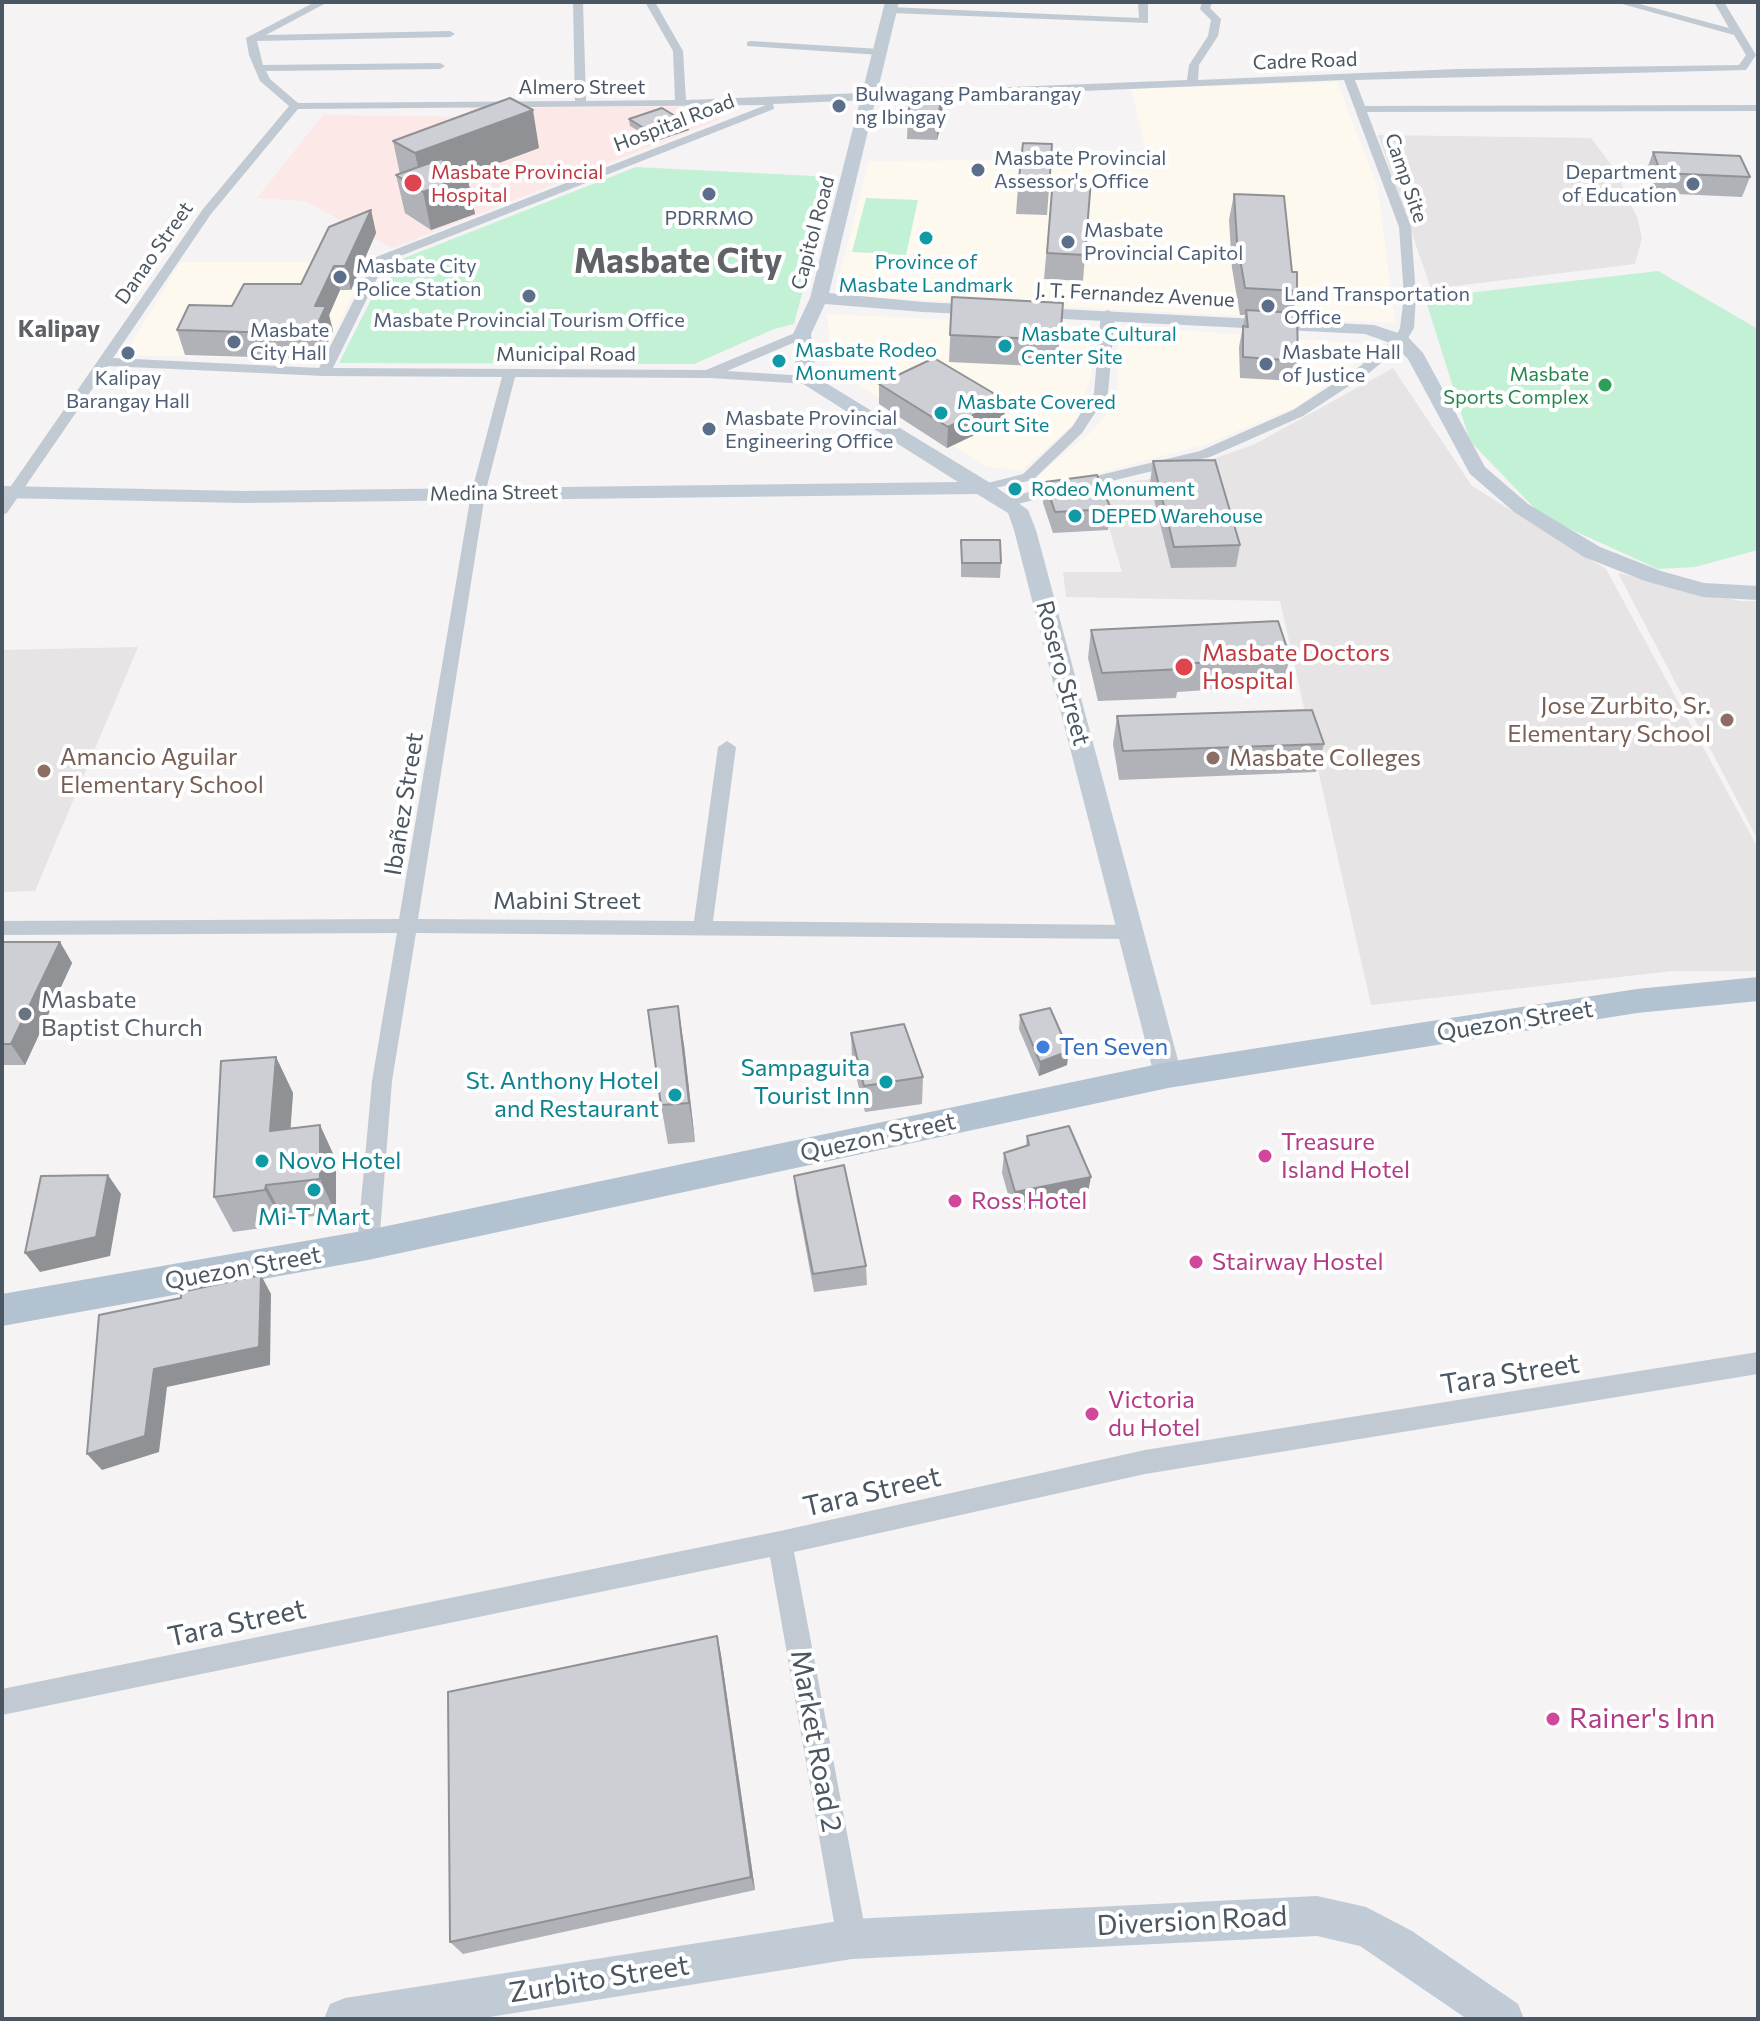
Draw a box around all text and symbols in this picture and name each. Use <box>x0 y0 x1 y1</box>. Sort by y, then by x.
street label: Cadre Road <box>1252 47 1358 75</box>
street label: Almero Street <box>519 75 645 99</box>
place label: Bulwagang Pambarangay ng Ibingay <box>855 82 1081 129</box>
street label: Hospital Road <box>610 89 738 157</box>
marker: Bulwagang Pambarangay ng Ibingay <box>830 97 848 115</box>
street label: Camp Site <box>1380 130 1432 226</box>
place label: Masbate Provincial Assessor's Office <box>994 146 1166 193</box>
place label: Masbate Provincial Hospital <box>431 160 603 207</box>
place label: Department of Education <box>1562 160 1677 207</box>
marker: Masbate Provincial Assessor's Office <box>969 161 987 179</box>
marker: Masbate Provincial Hospital <box>402 172 424 194</box>
street label: Capitol Road <box>786 174 840 292</box>
marker: Department of Education <box>1684 175 1702 193</box>
marker: PDRRMO <box>700 185 718 203</box>
street label: Danao Street <box>110 197 198 309</box>
place label: PDRRMO <box>664 206 754 230</box>
place label: Masbate Provincial Capitol <box>1084 218 1243 265</box>
marker: Province of Masbate Landmark <box>917 229 935 247</box>
marker: Masbate Provincial Capitol <box>1059 233 1077 251</box>
district label: Masbate City <box>574 242 782 282</box>
place label: Province of Masbate Landmark <box>839 250 1013 297</box>
place label: Masbate City Police Station <box>356 254 482 301</box>
marker: Masbate City Police Station <box>331 268 349 286</box>
street label: J. T. Fernandez Avenue <box>1035 278 1235 312</box>
place label: Land Transportation Office <box>1284 282 1470 329</box>
marker: Masbate Provincial Tourism Office <box>520 287 538 305</box>
marker: Land Transportation Office <box>1259 297 1277 315</box>
place label: Masbate Provincial Tourism Office <box>373 308 685 332</box>
district label: Kalipay <box>18 315 100 343</box>
place label: Masbate City Hall <box>250 318 329 365</box>
place label: Masbate Cultural Center Site <box>1021 322 1177 369</box>
marker: Masbate City Hall <box>225 333 243 351</box>
marker: Masbate Cultural Center Site <box>996 337 1014 355</box>
place label: Masbate Rodeo Monument <box>795 338 937 385</box>
place label: Masbate Hall of Justice <box>1282 340 1401 387</box>
street label: Municipal Road <box>496 342 636 366</box>
marker: Kalipay Barangay Hall <box>119 344 137 362</box>
marker: Masbate Rodeo Monument <box>770 352 788 370</box>
marker: Masbate Hall of Justice <box>1257 355 1275 373</box>
place label: Masbate Sports Complex <box>1443 362 1589 409</box>
place label: Kalipay Barangay Hall <box>66 366 190 413</box>
marker: Masbate Sports Complex <box>1596 376 1614 394</box>
place label: Masbate Covered Court Site <box>957 390 1116 437</box>
marker: Masbate Covered Court Site <box>932 404 950 422</box>
place label: Masbate Provincial Engineering Office <box>725 406 897 453</box>
marker: Masbate Provincial Engineering Office <box>700 420 718 438</box>
place label: Rodeo Monument <box>1031 477 1195 501</box>
street label: Medina Street <box>429 480 559 506</box>
marker: Rodeo Monument <box>1006 480 1024 498</box>
place label: DEPED Warehouse <box>1091 504 1263 528</box>
marker: DEPED Warehouse <box>1066 507 1084 525</box>
street label: Rosero Street <box>1030 597 1096 749</box>
place label: Masbate Doctors Hospital <box>1202 639 1390 695</box>
marker: Masbate Doctors Hospital <box>1173 656 1195 678</box>
place label: Jose Zurbito, Sr. Elementary School <box>1507 692 1711 748</box>
marker: Jose Zurbito, Sr. Elementary School <box>1718 711 1736 729</box>
street label: Ibañez Street <box>378 731 430 877</box>
place label: Amancio Aguilar Elementary School <box>60 743 264 799</box>
place label: Masbate Colleges <box>1229 744 1421 772</box>
marker: Masbate Colleges <box>1204 749 1222 767</box>
marker: Amancio Aguilar Elementary School <box>35 762 53 780</box>
street label: Mabini Street <box>493 887 641 915</box>
place label: Masbate Baptist Church <box>41 986 203 1042</box>
street label: Quezon Street <box>1435 994 1595 1048</box>
marker: Masbate Baptist Church <box>16 1005 34 1023</box>
place label: Ten Seven <box>1059 1033 1168 1061</box>
marker: Ten Seven <box>1034 1038 1052 1056</box>
place label: Sampaguita Tourist Inn <box>741 1054 870 1110</box>
place label: St. Anthony Hotel and Restaurant <box>466 1067 659 1123</box>
marker: Sampaguita Tourist Inn <box>877 1073 895 1091</box>
marker: St. Anthony Hotel and Restaurant <box>666 1086 684 1104</box>
street label: Quezon Street <box>798 1106 958 1168</box>
place label: Treasure Island Hotel <box>1281 1128 1410 1184</box>
place label: Novo Hotel <box>278 1147 401 1175</box>
marker: Treasure Island Hotel <box>1256 1147 1274 1165</box>
marker: Novo Hotel <box>253 1152 271 1170</box>
marker: Mi-T Mart <box>305 1181 323 1199</box>
place label: Ross Hotel <box>971 1187 1087 1215</box>
marker: Ross Hotel <box>946 1192 964 1210</box>
place label: Mi-T Mart <box>258 1203 370 1231</box>
street label: Quezon Street <box>163 1240 323 1296</box>
place label: Stairway Hostel <box>1212 1248 1384 1276</box>
marker: Stairway Hostel <box>1187 1253 1205 1271</box>
street label: Tara Street <box>1438 1346 1582 1402</box>
place label: Victoria du Hotel <box>1108 1386 1200 1442</box>
marker: Victoria du Hotel <box>1083 1405 1101 1423</box>
street label: Tara Street <box>800 1460 944 1524</box>
street label: Tara Street <box>165 1592 309 1654</box>
street label: Market Road 2 <box>783 1647 849 1835</box>
place label: Rainer's Inn <box>1569 1702 1715 1736</box>
marker: Rainer's Inn <box>1544 1710 1562 1728</box>
street label: Diversion Road <box>1096 1899 1288 1943</box>
street label: Zurbito Street <box>507 1948 691 2010</box>

